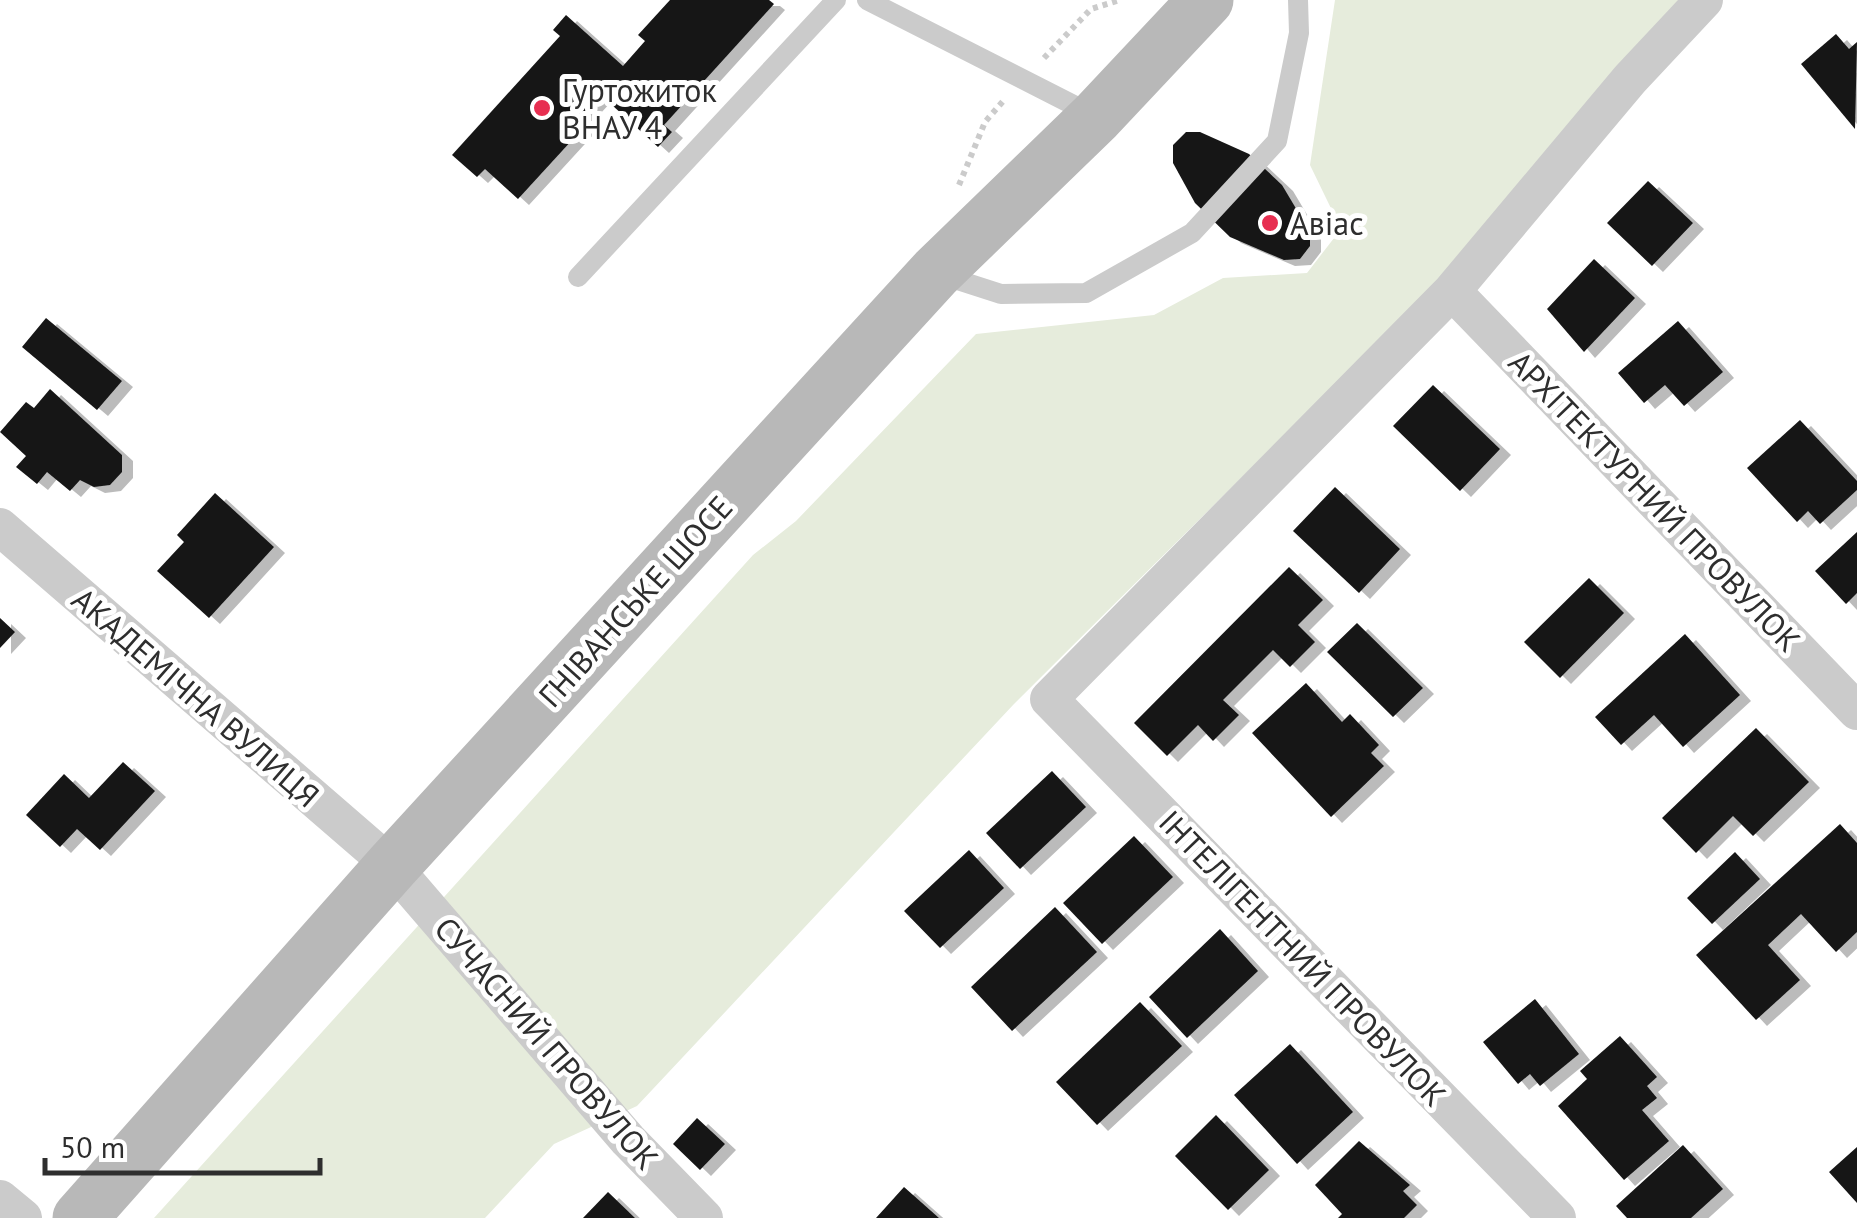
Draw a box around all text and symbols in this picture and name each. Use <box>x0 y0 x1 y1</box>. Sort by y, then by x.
place label: Гуртожиток ВНАУ 4 <box>562 69 717 148</box>
marker: Гуртожиток ВНАУ 4 <box>531 97 553 119</box>
place label: Авіас <box>1290 202 1364 244</box>
marker: Авіас <box>1259 212 1281 234</box>
street label: АРХІТЕКТУРНИЙ ПРОВУЛОК <box>1500 341 1810 661</box>
street label: ГНІВАНСЬКЕ ШОСЕ <box>529 486 741 716</box>
street label: АКАДЕМІЧНА ВУЛИЦЯ <box>64 578 328 816</box>
street label: ІНТЕЛІГЕНТНИЙ ПРОВУЛОК <box>1150 801 1456 1115</box>
street label: СУЧАСНИЙ ПРОВУЛОК <box>426 908 668 1178</box>
scale bar <box>45 1113 320 1175</box>
text: 50 m <box>60 1127 125 1166</box>

